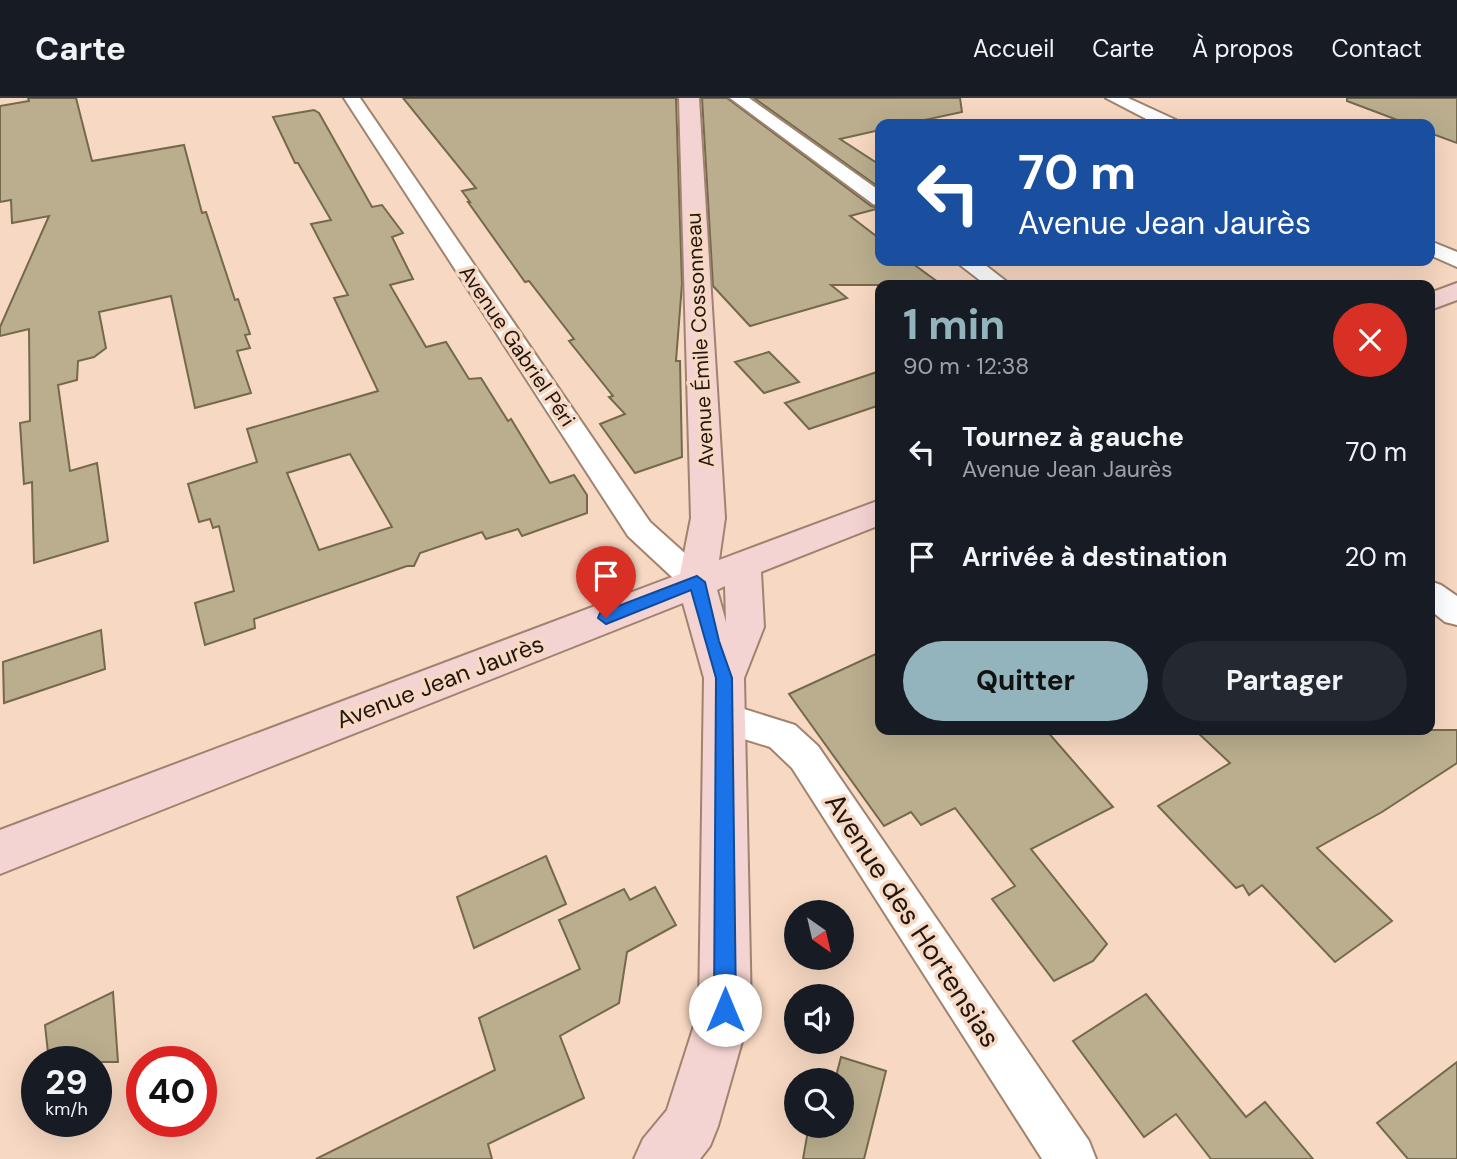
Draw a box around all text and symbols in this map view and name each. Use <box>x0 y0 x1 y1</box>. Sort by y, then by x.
text: Carte <box>35 27 126 70</box>
text: Accueil <box>973 33 1054 64</box>
text: Carte <box>1092 33 1154 64</box>
text: À propos <box>1192 33 1294 64</box>
text: Contact <box>1332 33 1422 64</box>
text: 70 m <box>1018 140 1136 204</box>
icon: left <box>903 147 994 238</box>
text: Avenue Jean Jaurès <box>1018 202 1311 244</box>
street label: Avenue Émile Cossonneau <box>679 212 721 468</box>
street label: Avenue Gabriel Péri <box>453 260 581 432</box>
text: 1 min <box>903 297 1005 352</box>
button: close <box>1333 303 1407 377</box>
text: 90 m · 12:38 <box>903 351 1029 381</box>
text: Tournez à gauche <box>962 420 1184 454</box>
icon: left <box>903 433 941 471</box>
text: 70 m <box>1346 435 1407 469</box>
text: Avenue Jean Jaurès <box>962 454 1173 484</box>
icon: arrive <box>903 538 941 576</box>
text: Arrivée à destination <box>962 540 1228 574</box>
text: 20 m <box>1344 540 1407 574</box>
pin <box>576 546 636 618</box>
icon: arrive <box>587 557 625 595</box>
street label: Avenue Jean Jaurès <box>332 628 548 735</box>
button: Quitter <box>903 641 1148 721</box>
button: Partager <box>1162 641 1407 721</box>
street label: Avenue des Hortensias <box>816 786 1009 1055</box>
north arrow <box>784 900 854 970</box>
map controls <box>784 900 854 1138</box>
position arrow <box>688 973 762 1047</box>
button: sound <box>784 984 854 1054</box>
speed limit sign: 40 <box>126 1046 217 1137</box>
text: 29 <box>45 1059 88 1105</box>
button: search <box>784 1068 854 1138</box>
text: km/h <box>45 1097 88 1121</box>

